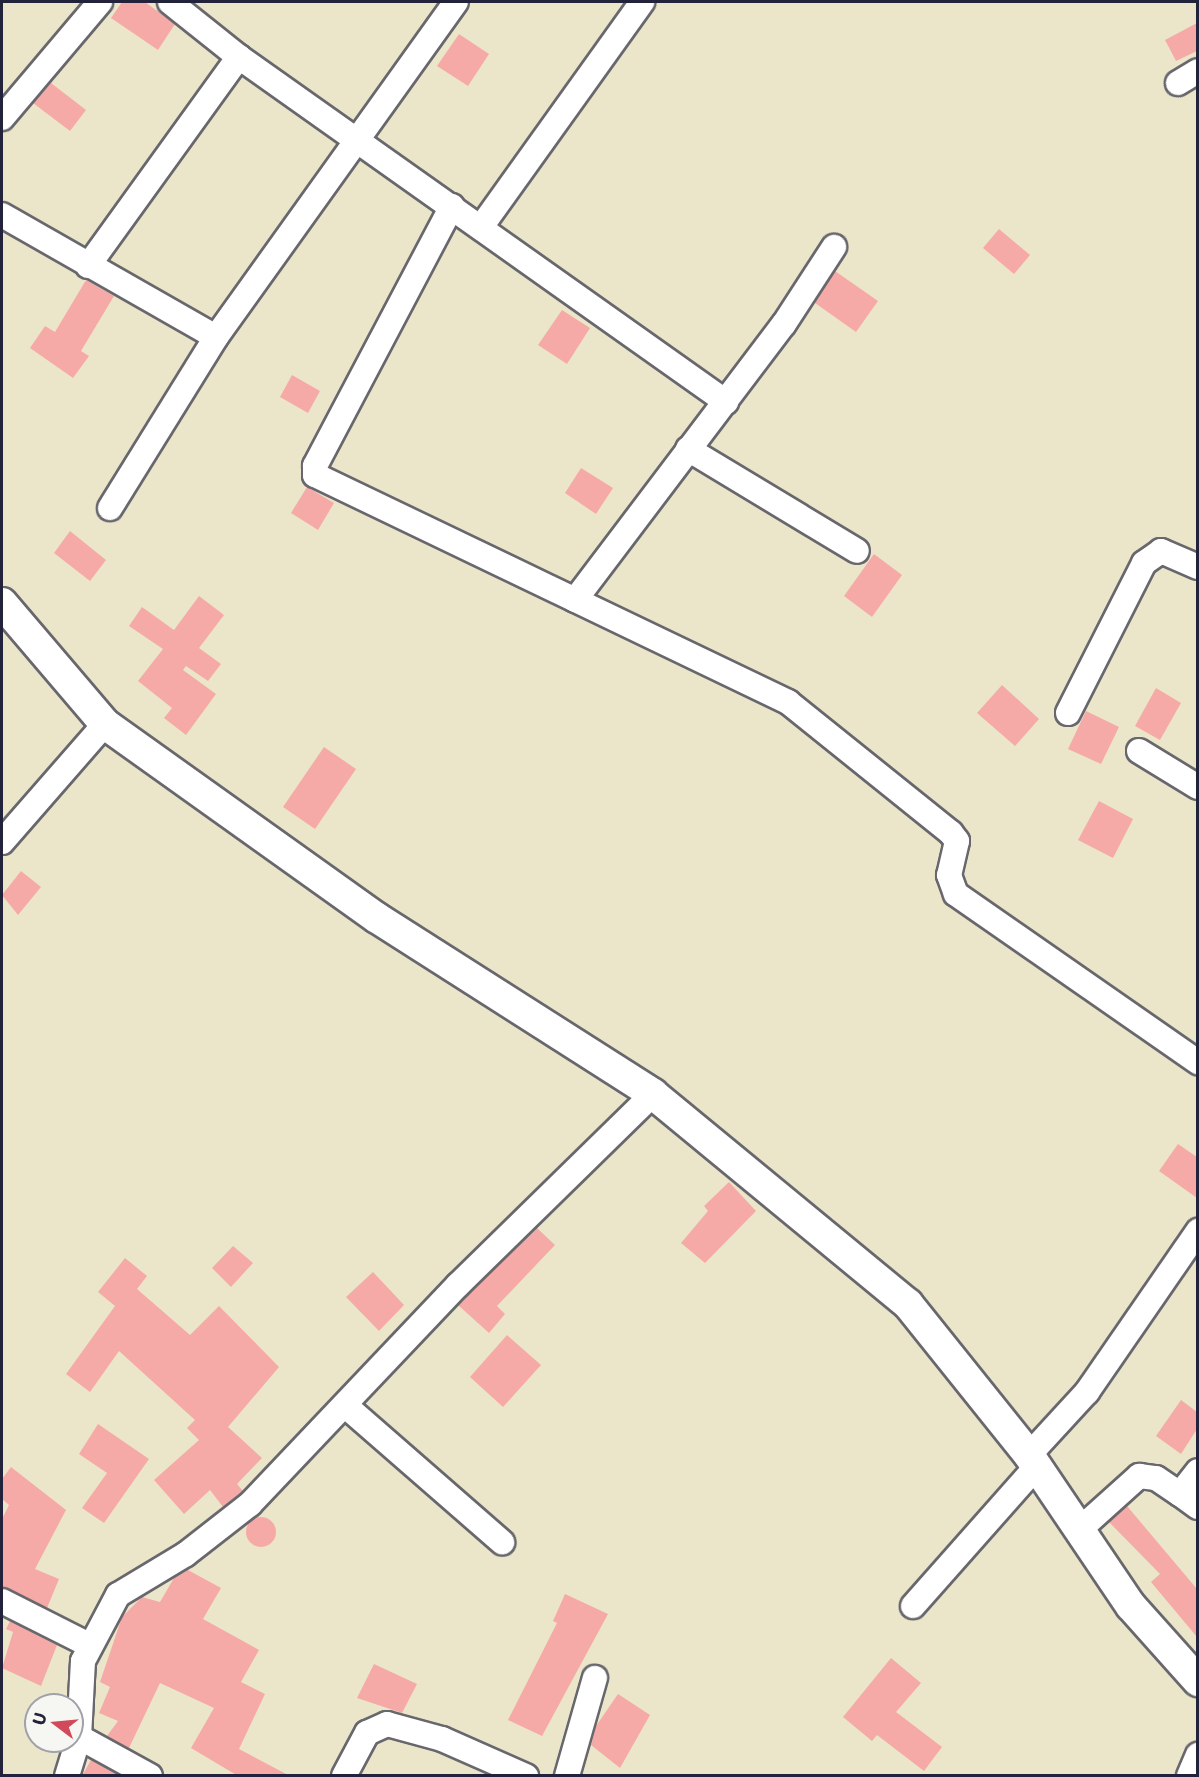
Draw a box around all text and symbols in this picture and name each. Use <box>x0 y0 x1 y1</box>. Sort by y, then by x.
north arrow <box>24 1693 84 1753</box>
text: U <box>25 1709 52 1728</box>

